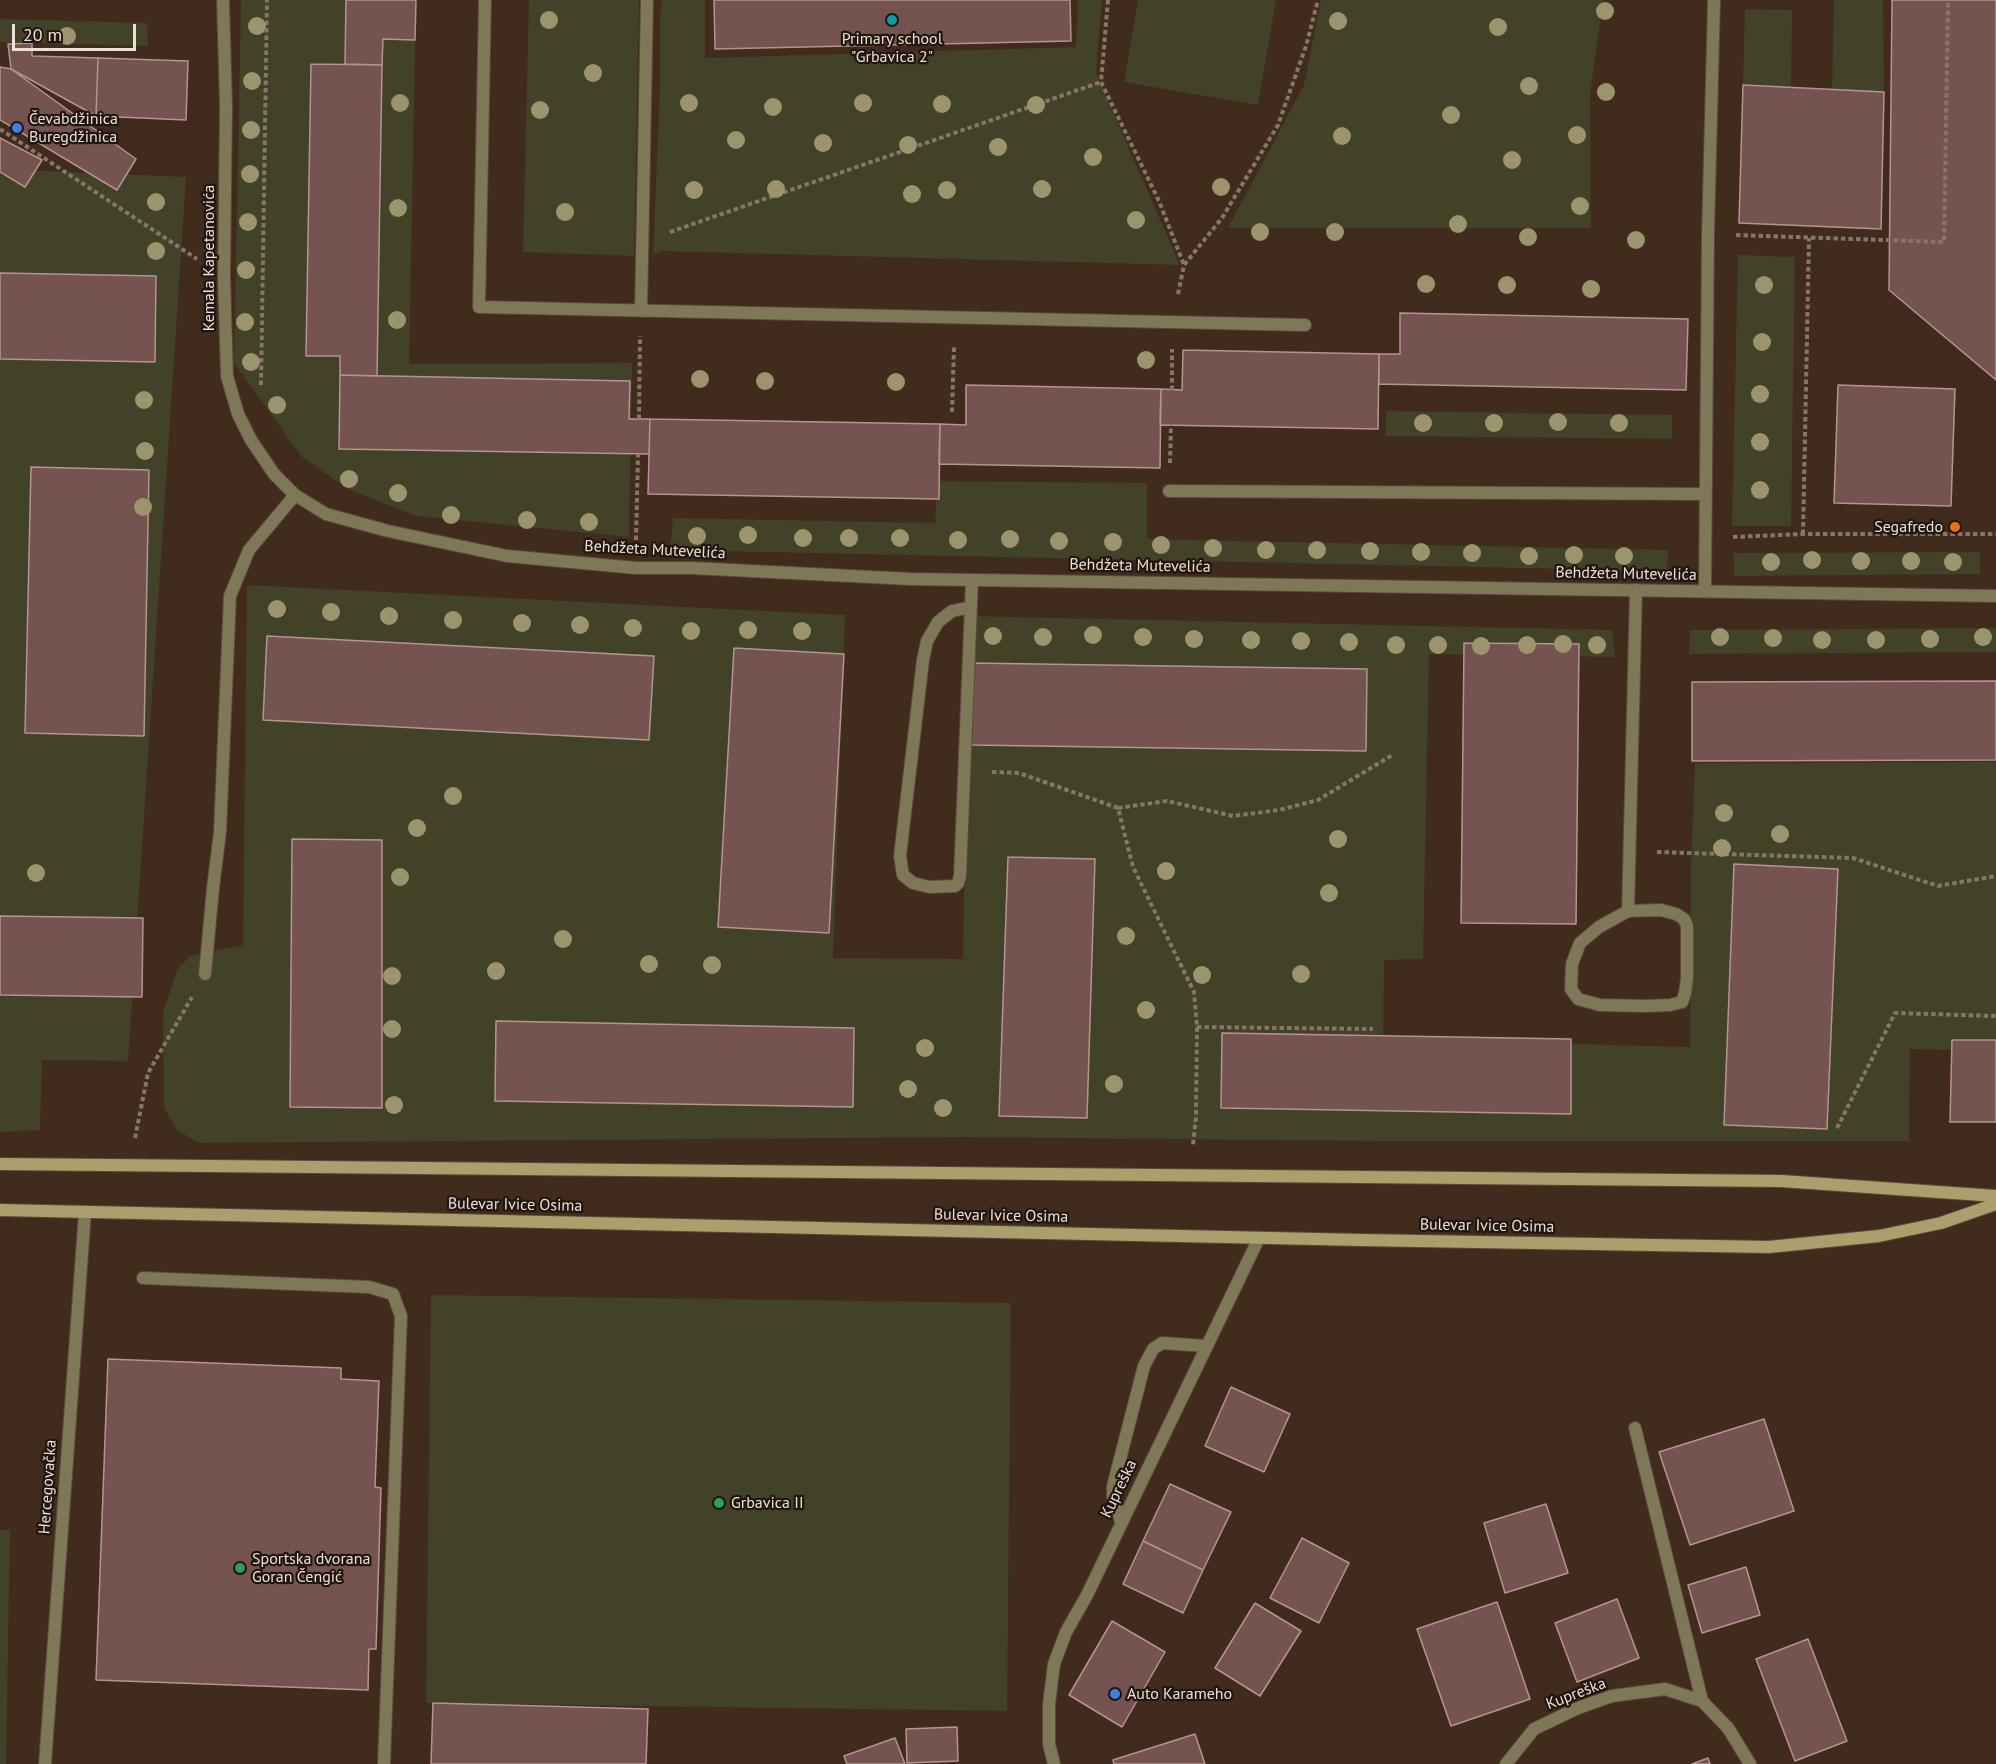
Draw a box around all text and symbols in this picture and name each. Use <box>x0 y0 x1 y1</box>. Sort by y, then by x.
scale bar <box>15 12 140 50</box>
marker: Primary school "Grbavica 2" <box>885 13 899 27</box>
text: 20 m <box>23 23 62 46</box>
place label: Primary school "Grbavica 2" <box>842 29 942 67</box>
place label: Čevabdžinica Buregdžinica <box>29 109 118 147</box>
marker: Čevabdžinica Buregdžinica <box>10 121 24 135</box>
street label: Kemala Kapetanovića <box>199 185 219 331</box>
place label: Segafredo <box>1874 517 1943 537</box>
marker: Segafredo <box>1948 520 1962 534</box>
street label: Behdžeta Mutevelića <box>584 537 726 563</box>
street label: Behdžeta Mutevelića <box>1069 555 1211 577</box>
street label: Behdžeta Mutevelića <box>1555 563 1697 585</box>
street label: Bulevar Ivice Osima <box>448 1194 582 1216</box>
street label: Bulevar Ivice Osima <box>934 1205 1068 1227</box>
street label: Bulevar Ivice Osima <box>1420 1215 1554 1237</box>
street label: Hercegovačka <box>35 1439 61 1535</box>
street label: Kupreška <box>1097 1457 1141 1521</box>
place label: Grbavica II <box>731 1493 804 1513</box>
marker: Grbavica II <box>712 1496 726 1510</box>
place label: Sportska dvorana Goran Čengić <box>252 1549 370 1587</box>
marker: Sportska dvorana Goran Čengić <box>233 1561 247 1575</box>
street label: Kupreška <box>1543 1674 1609 1714</box>
place label: Auto Karameho <box>1127 1684 1232 1704</box>
marker: Auto Karameho <box>1108 1687 1122 1701</box>

